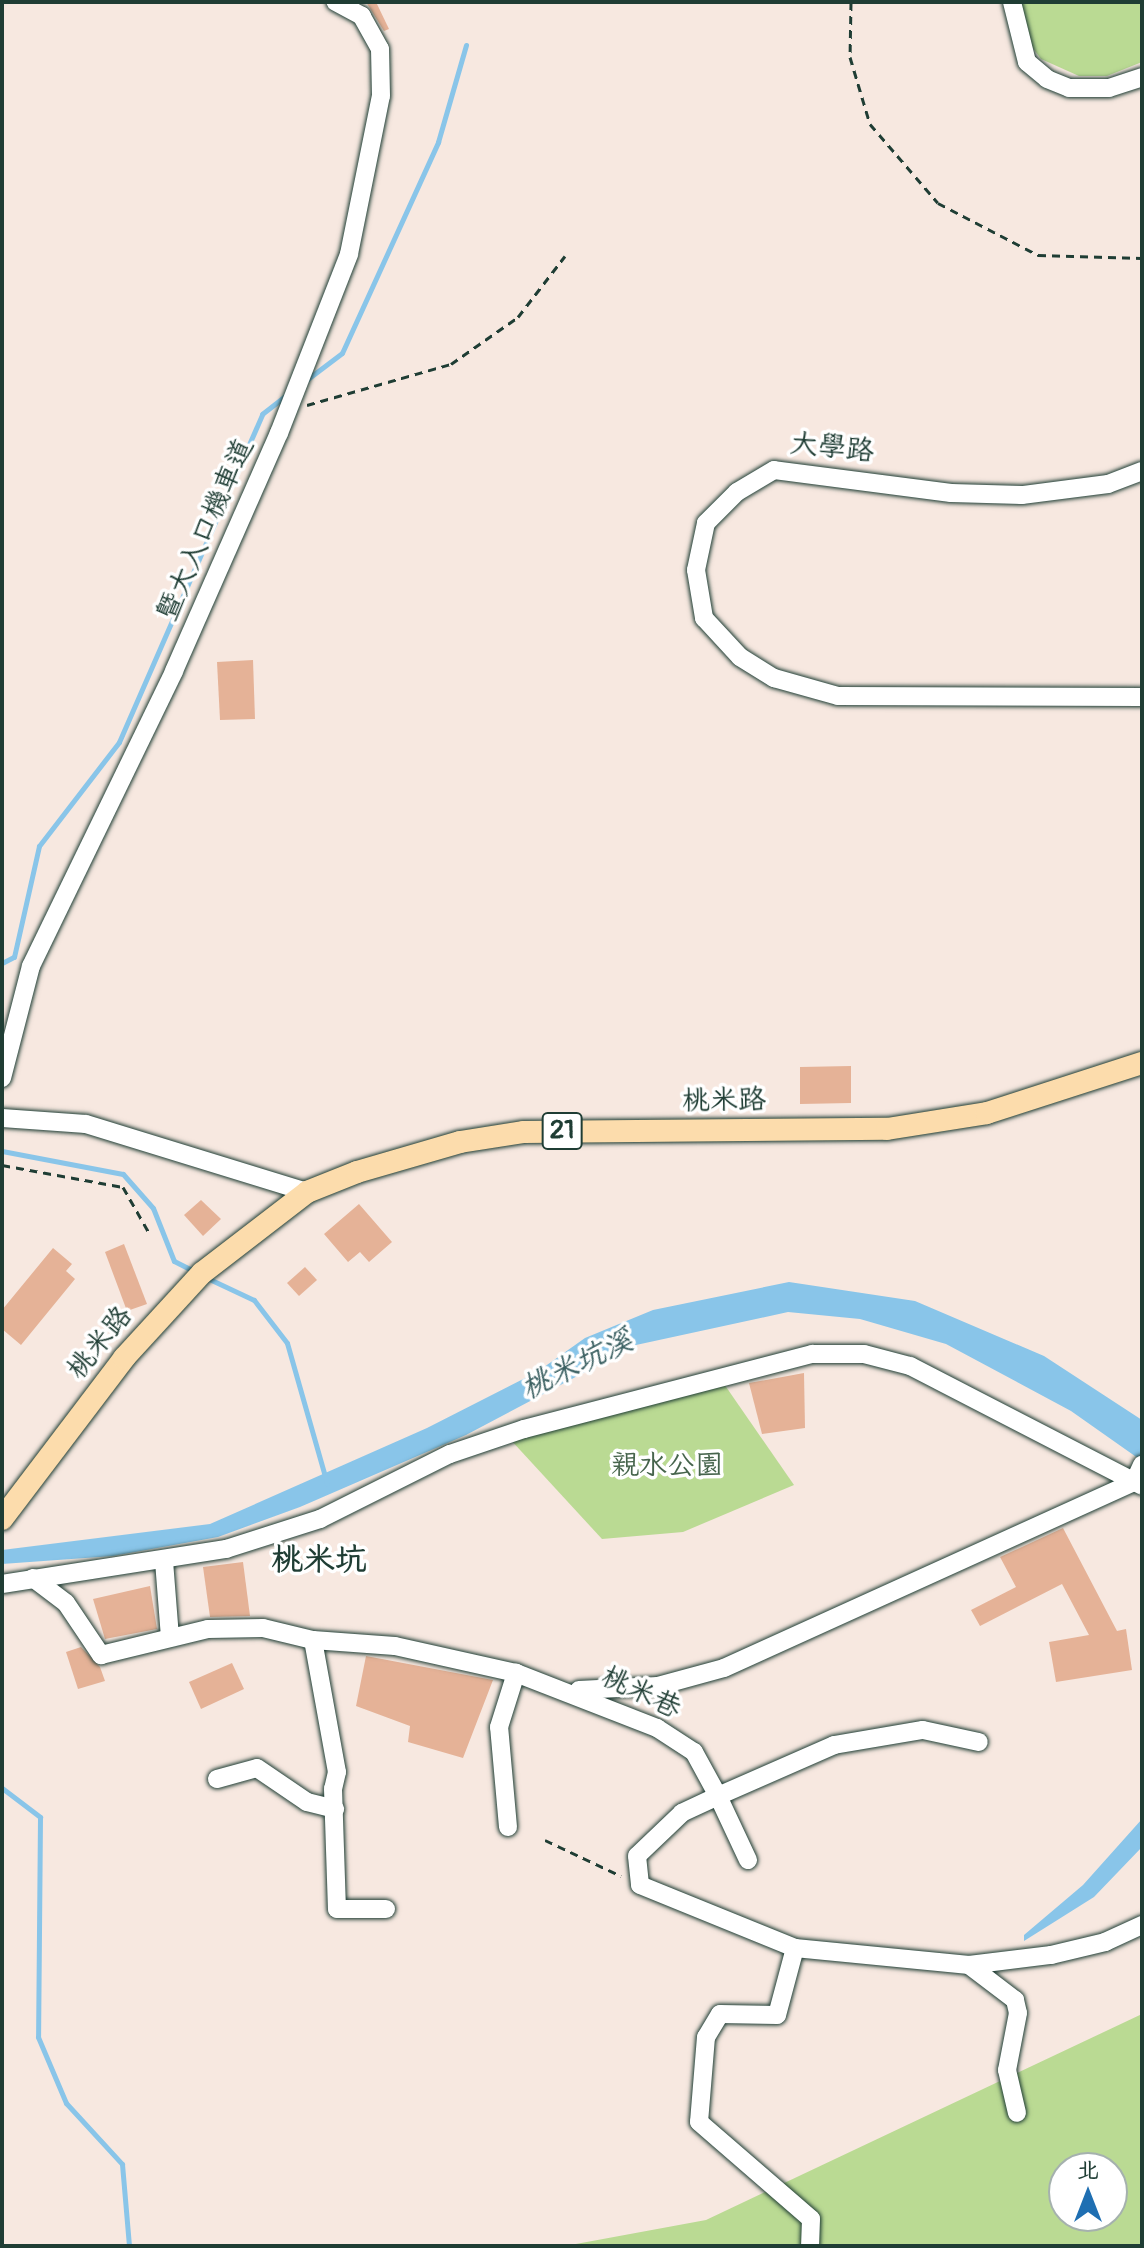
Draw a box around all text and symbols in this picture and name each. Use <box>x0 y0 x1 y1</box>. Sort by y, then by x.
street label: 大學路 <box>788 427 876 469</box>
street label: 暨大入口機車道 <box>151 434 261 626</box>
street label: 桃米路 <box>682 1083 766 1119</box>
road number: 21 <box>540 1109 584 1153</box>
street label: 桃米路 <box>61 1300 139 1386</box>
water label: 桃米坑溪 <box>515 1323 639 1407</box>
park label: 親水公園 <box>611 1449 723 1483</box>
district label: 桃米坑 <box>271 1541 367 1579</box>
street label: 桃米巷 <box>596 1660 686 1726</box>
north arrow <box>1048 2152 1128 2232</box>
text: 北 <box>1077 2156 1099 2184</box>

